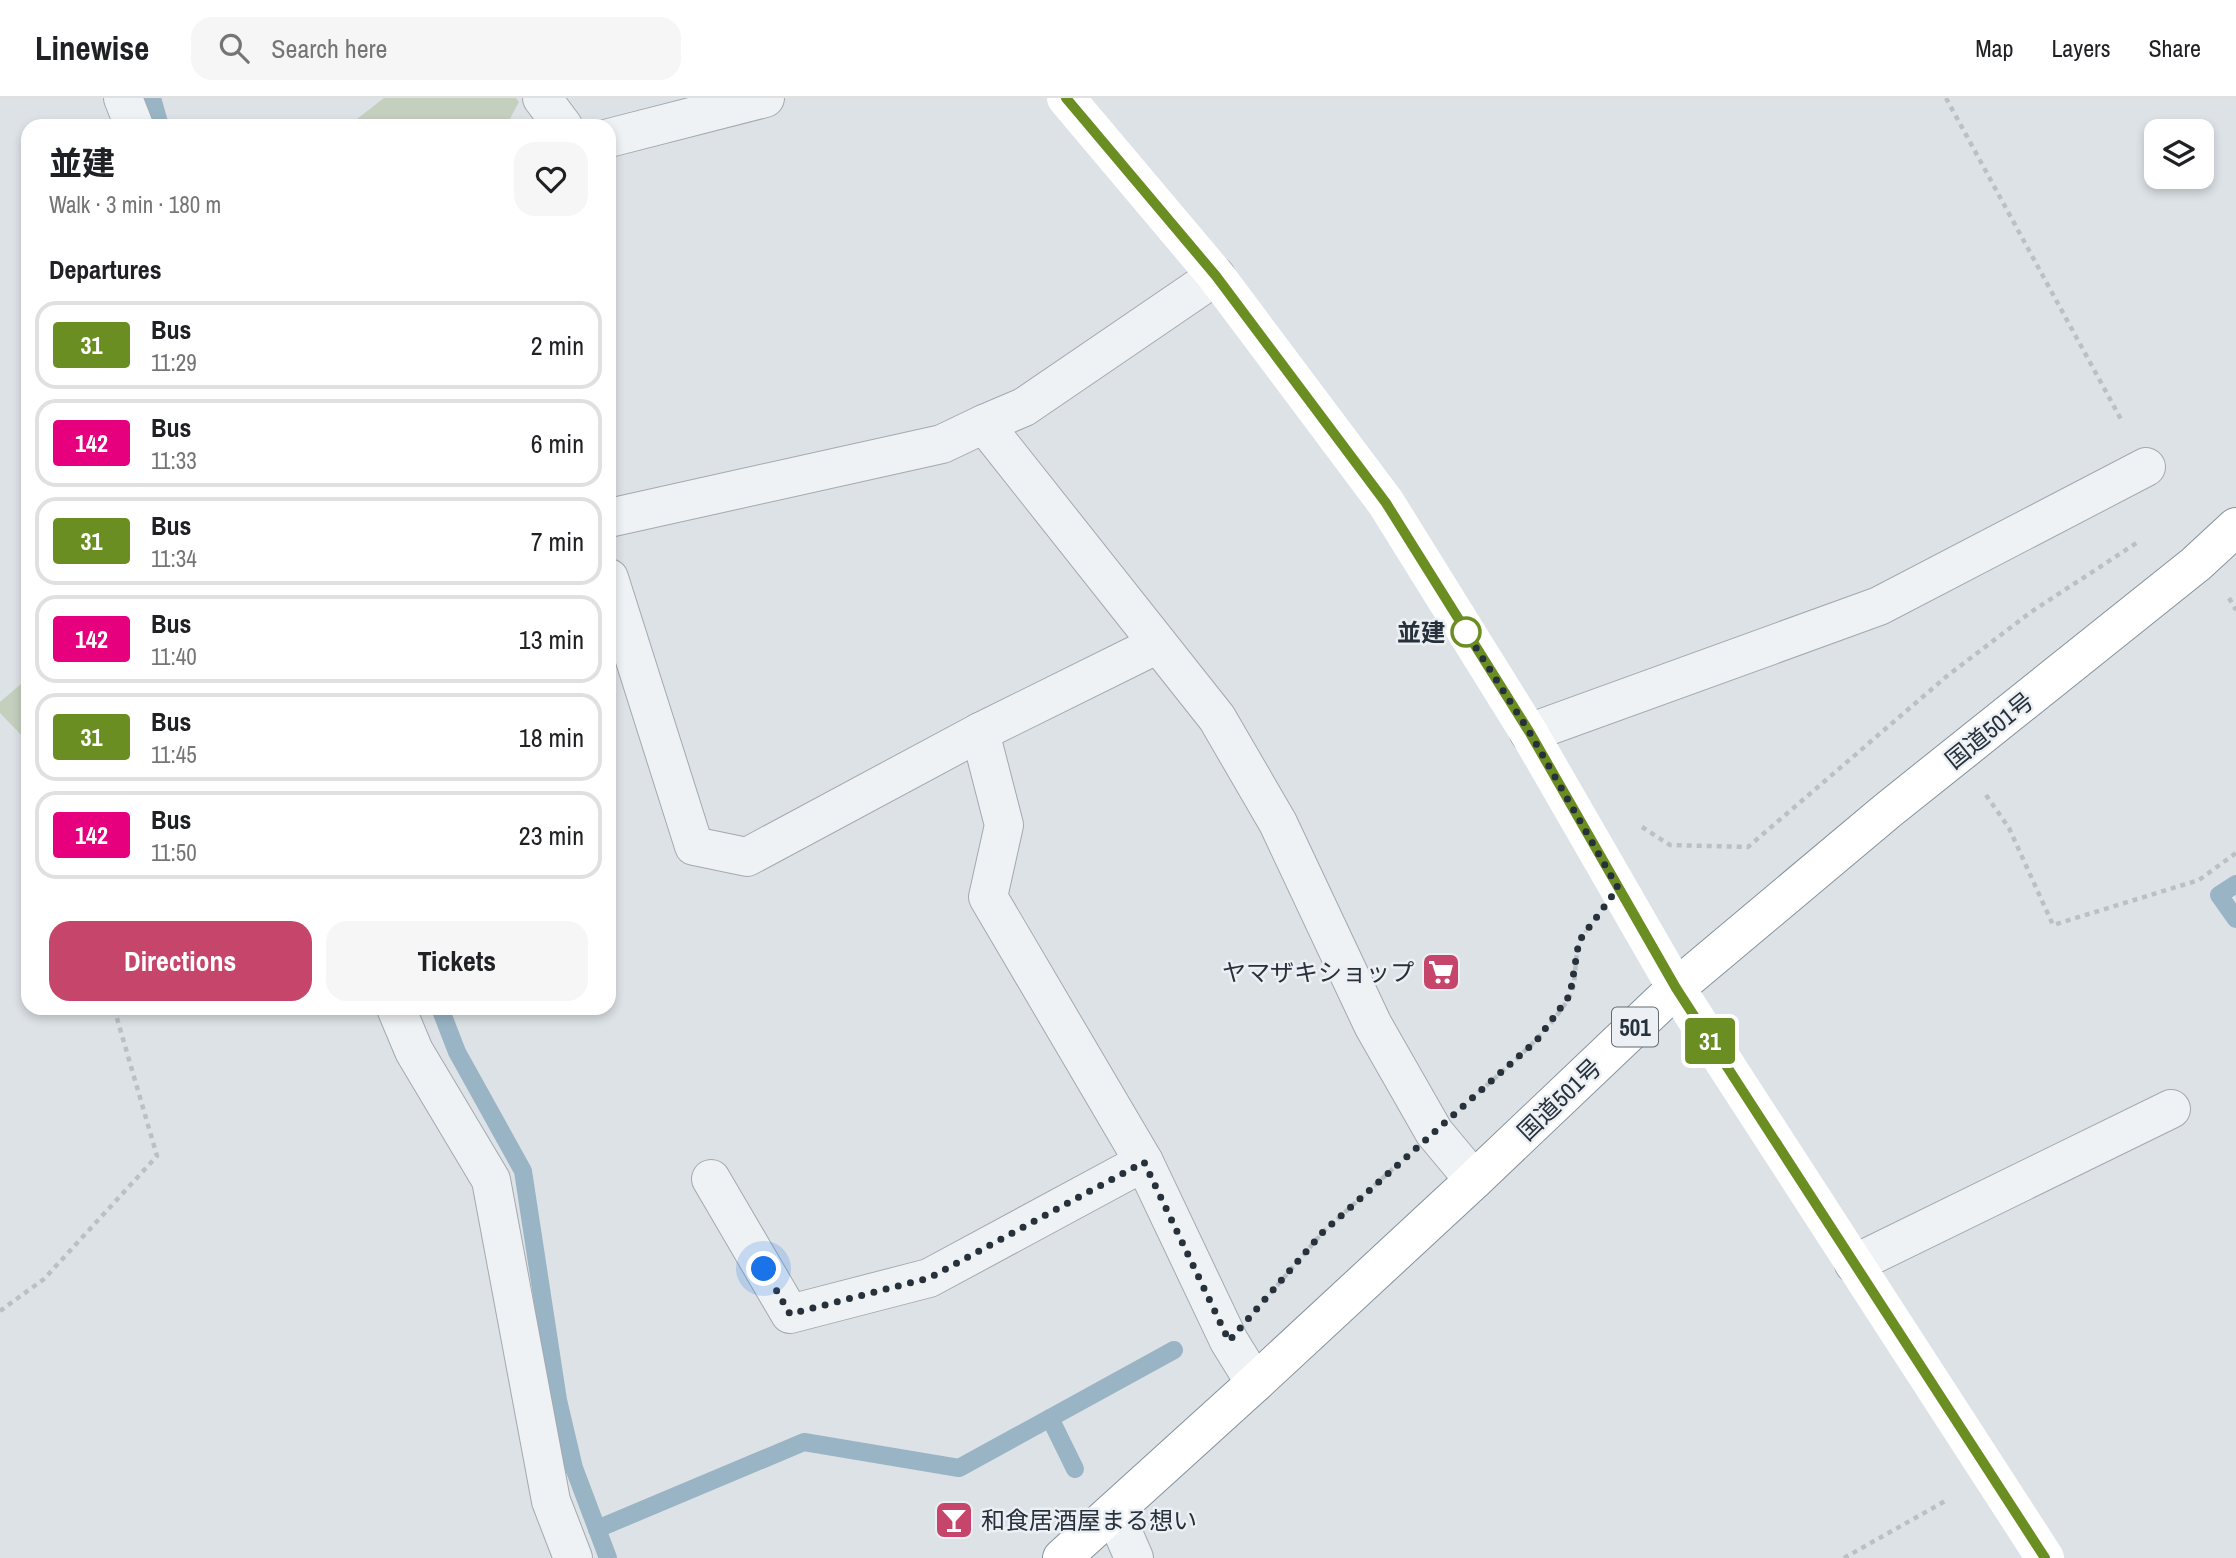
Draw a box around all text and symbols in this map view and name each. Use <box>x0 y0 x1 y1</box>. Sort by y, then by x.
search box <box>191 17 681 80</box>
text: Linewise <box>35 26 149 70</box>
icon: search <box>215 29 253 67</box>
text: Search here <box>271 31 387 66</box>
text: Map <box>1975 32 2013 64</box>
text: Layers <box>2051 32 2110 64</box>
text: Share <box>2148 32 2201 64</box>
map controls <box>2144 119 2214 189</box>
button: layers <box>2144 119 2214 189</box>
text: 並建 <box>49 141 115 185</box>
button: heart <box>514 142 588 216</box>
text: Walk · 3 min · 180 m <box>49 189 221 220</box>
text: Departures <box>49 252 162 287</box>
text: Bus <box>151 312 191 347</box>
text: 2 min <box>531 328 584 363</box>
text: 31 <box>81 329 102 361</box>
text: 11:29 <box>151 347 197 378</box>
text: Bus <box>151 410 191 445</box>
text: 6 min <box>531 426 584 461</box>
text: 142 <box>75 427 108 459</box>
text: 11:33 <box>151 445 197 476</box>
text: Bus <box>151 508 191 543</box>
text: 7 min <box>531 524 584 559</box>
text: 31 <box>81 525 102 557</box>
text: 11:34 <box>151 543 197 574</box>
text: Bus <box>151 606 191 641</box>
place label: 並建 <box>1397 616 1445 648</box>
marker: 並建 <box>1451 617 1481 647</box>
text: 13 min <box>519 622 584 657</box>
text: 142 <box>75 623 108 655</box>
text: 11:40 <box>151 641 197 672</box>
street label: 国道501号 <box>1938 685 2040 775</box>
text: Bus <box>151 704 191 739</box>
text: 18 min <box>519 720 584 755</box>
text: 31 <box>81 721 102 753</box>
text: 11:45 <box>151 739 197 770</box>
text: Bus <box>151 802 191 837</box>
text: 23 min <box>519 818 584 853</box>
text: 142 <box>75 819 108 851</box>
text: 11:50 <box>151 837 197 868</box>
button: Directions <box>49 921 312 1001</box>
button: Tickets <box>326 921 588 1001</box>
supermarket icon: ヤマザキショップ <box>1420 951 1462 993</box>
place label: ヤマザキショップ <box>1222 956 1414 988</box>
road number: 501 <box>1612 1008 1658 1046</box>
line badge: 31 <box>1678 1018 1742 1064</box>
text: 31 <box>1699 1025 1721 1057</box>
street label: 国道501号 <box>1510 1051 1608 1147</box>
your location <box>746 1251 781 1286</box>
bar icon: 和食居酒屋まる想い <box>933 1499 975 1541</box>
place label: 和食居酒屋まる想い <box>981 1504 1197 1536</box>

